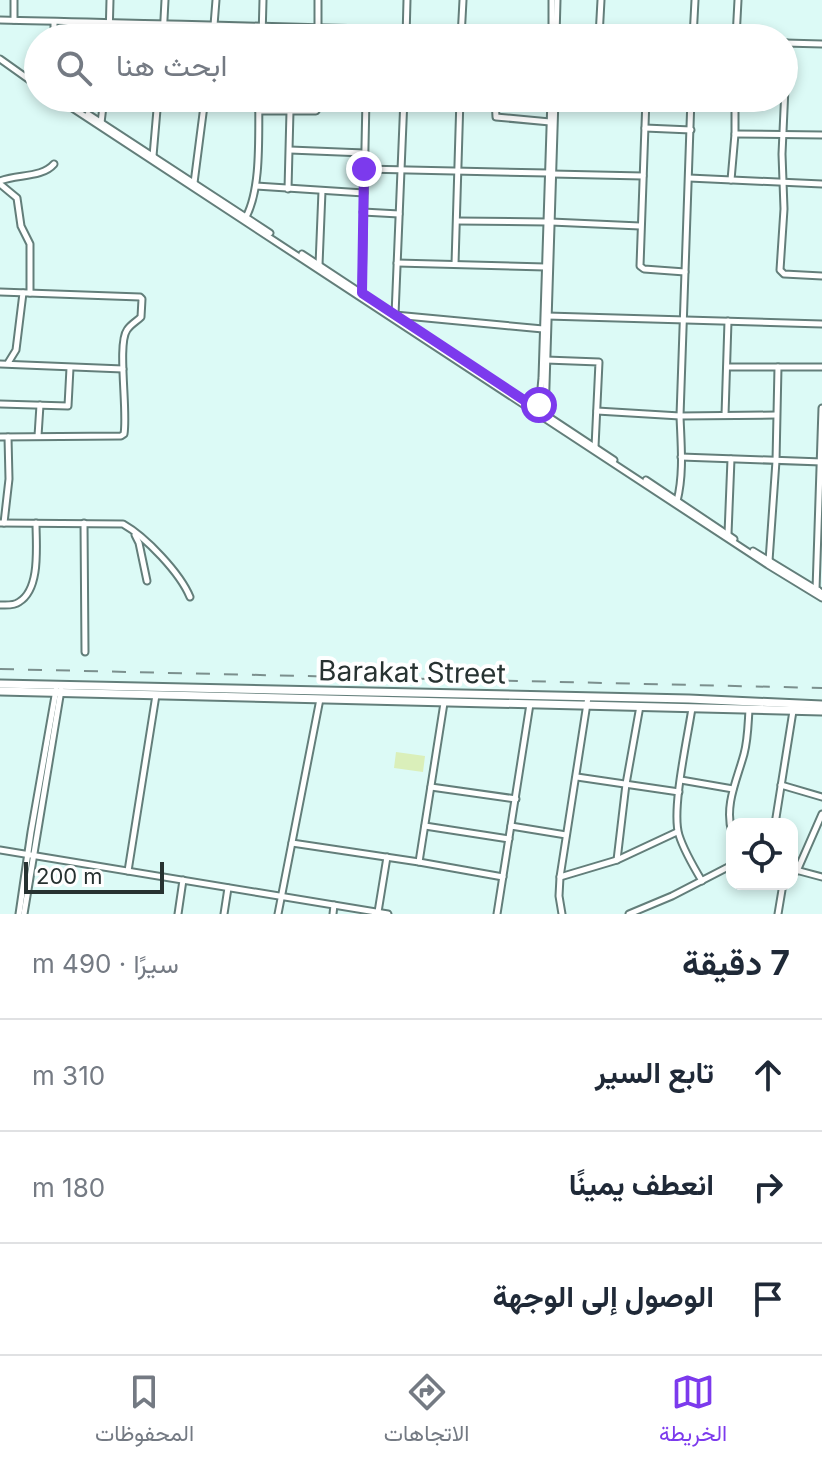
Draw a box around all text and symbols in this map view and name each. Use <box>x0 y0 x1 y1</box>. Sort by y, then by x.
search box <box>24 24 798 112</box>
icon: search <box>52 46 96 90</box>
text: ابحث هنا <box>116 47 227 83</box>
route end <box>346 151 382 187</box>
route start <box>521 387 557 423</box>
street label: Barakat Street <box>318 653 506 691</box>
map controls <box>726 818 798 890</box>
button: locate <box>726 818 798 890</box>
scale bar <box>24 858 164 894</box>
text: 200 m <box>36 863 103 889</box>
text: 7 دقيقة <box>682 942 790 983</box>
text: سيرًا · 490 m <box>32 948 179 979</box>
icon: ahead <box>746 1053 790 1097</box>
text: تابع السير <box>595 1054 714 1090</box>
text: 310 m <box>32 1060 105 1091</box>
icon: right <box>746 1165 790 1209</box>
text: انعطف يمينًا <box>569 1166 714 1202</box>
text: 180 m <box>32 1172 105 1203</box>
icon: arrive <box>746 1277 790 1321</box>
text: الوصول إلى الوجهة <box>492 1278 714 1314</box>
tab: المحفوظات <box>95 1370 194 1453</box>
tab: الاتجاهات <box>384 1370 469 1453</box>
tab: الخريطة <box>659 1370 727 1453</box>

